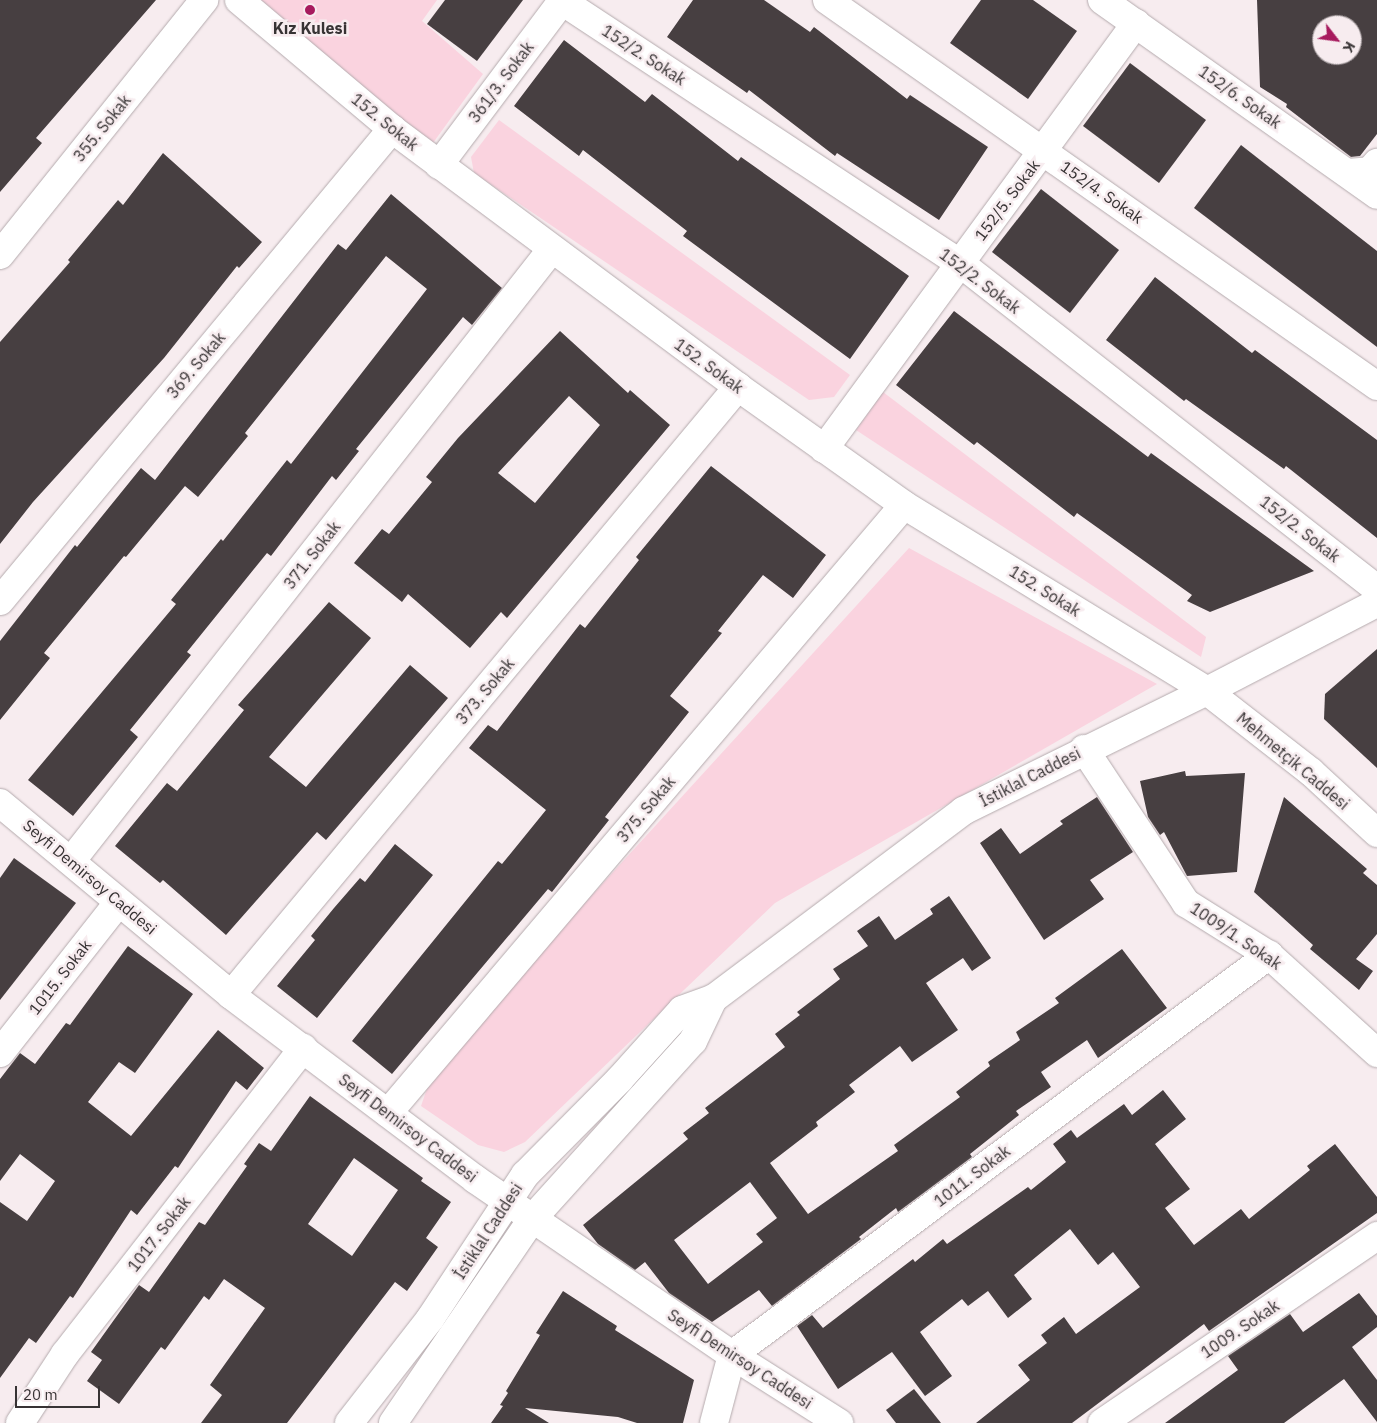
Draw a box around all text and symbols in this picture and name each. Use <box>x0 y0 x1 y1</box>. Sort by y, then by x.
marker: Kız Kulesi <box>304 4 316 16</box>
north arrow <box>1312 15 1362 65</box>
place label: Kız Kulesi <box>273 18 347 38</box>
street label: 152/2. Sokak <box>598 21 690 89</box>
street label: 361/3. Sokak <box>464 38 538 126</box>
text: K <box>1339 38 1359 56</box>
street label: 152/6. Sokak <box>1195 62 1285 132</box>
street label: 152. Sokak <box>348 89 422 155</box>
street label: 355. Sokak <box>69 91 135 165</box>
street label: 152/5. Sokak <box>970 156 1044 244</box>
street label: 152/4. Sokak <box>1057 157 1147 227</box>
street label: 152/2. Sokak <box>936 244 1024 318</box>
street label: 369. Sokak <box>163 328 229 402</box>
street label: 152. Sokak <box>671 335 747 397</box>
street label: 152/2. Sokak <box>1256 492 1344 566</box>
street label: 371. Sokak <box>280 517 344 593</box>
street label: 152. Sokak <box>1006 562 1084 620</box>
street label: 373. Sokak <box>452 654 518 728</box>
street label: Mehmetçik Caddesi <box>1233 708 1353 814</box>
street label: İstiklal Caddesi <box>976 743 1084 811</box>
street label: 375. Sokak <box>613 772 679 846</box>
street label: Seyfi Demirsoy Caddesi <box>19 816 161 938</box>
street label: 1009/1. Sokak <box>1187 898 1285 974</box>
street label: 1015. Sokak <box>25 936 95 1018</box>
street label: Seyfi Demirsoy Caddesi <box>335 1070 481 1186</box>
street label: 1011. Sokak <box>930 1141 1014 1211</box>
street label: İstiklal Caddesi <box>450 1179 526 1283</box>
street label: 1017. Sokak <box>124 1193 194 1275</box>
street label: 1009. Sokak <box>1197 1296 1283 1362</box>
street label: Seyfi Demirsoy Caddesi <box>664 1305 816 1413</box>
scale bar <box>18 1376 102 1408</box>
text: 20 m <box>23 1385 58 1404</box>

